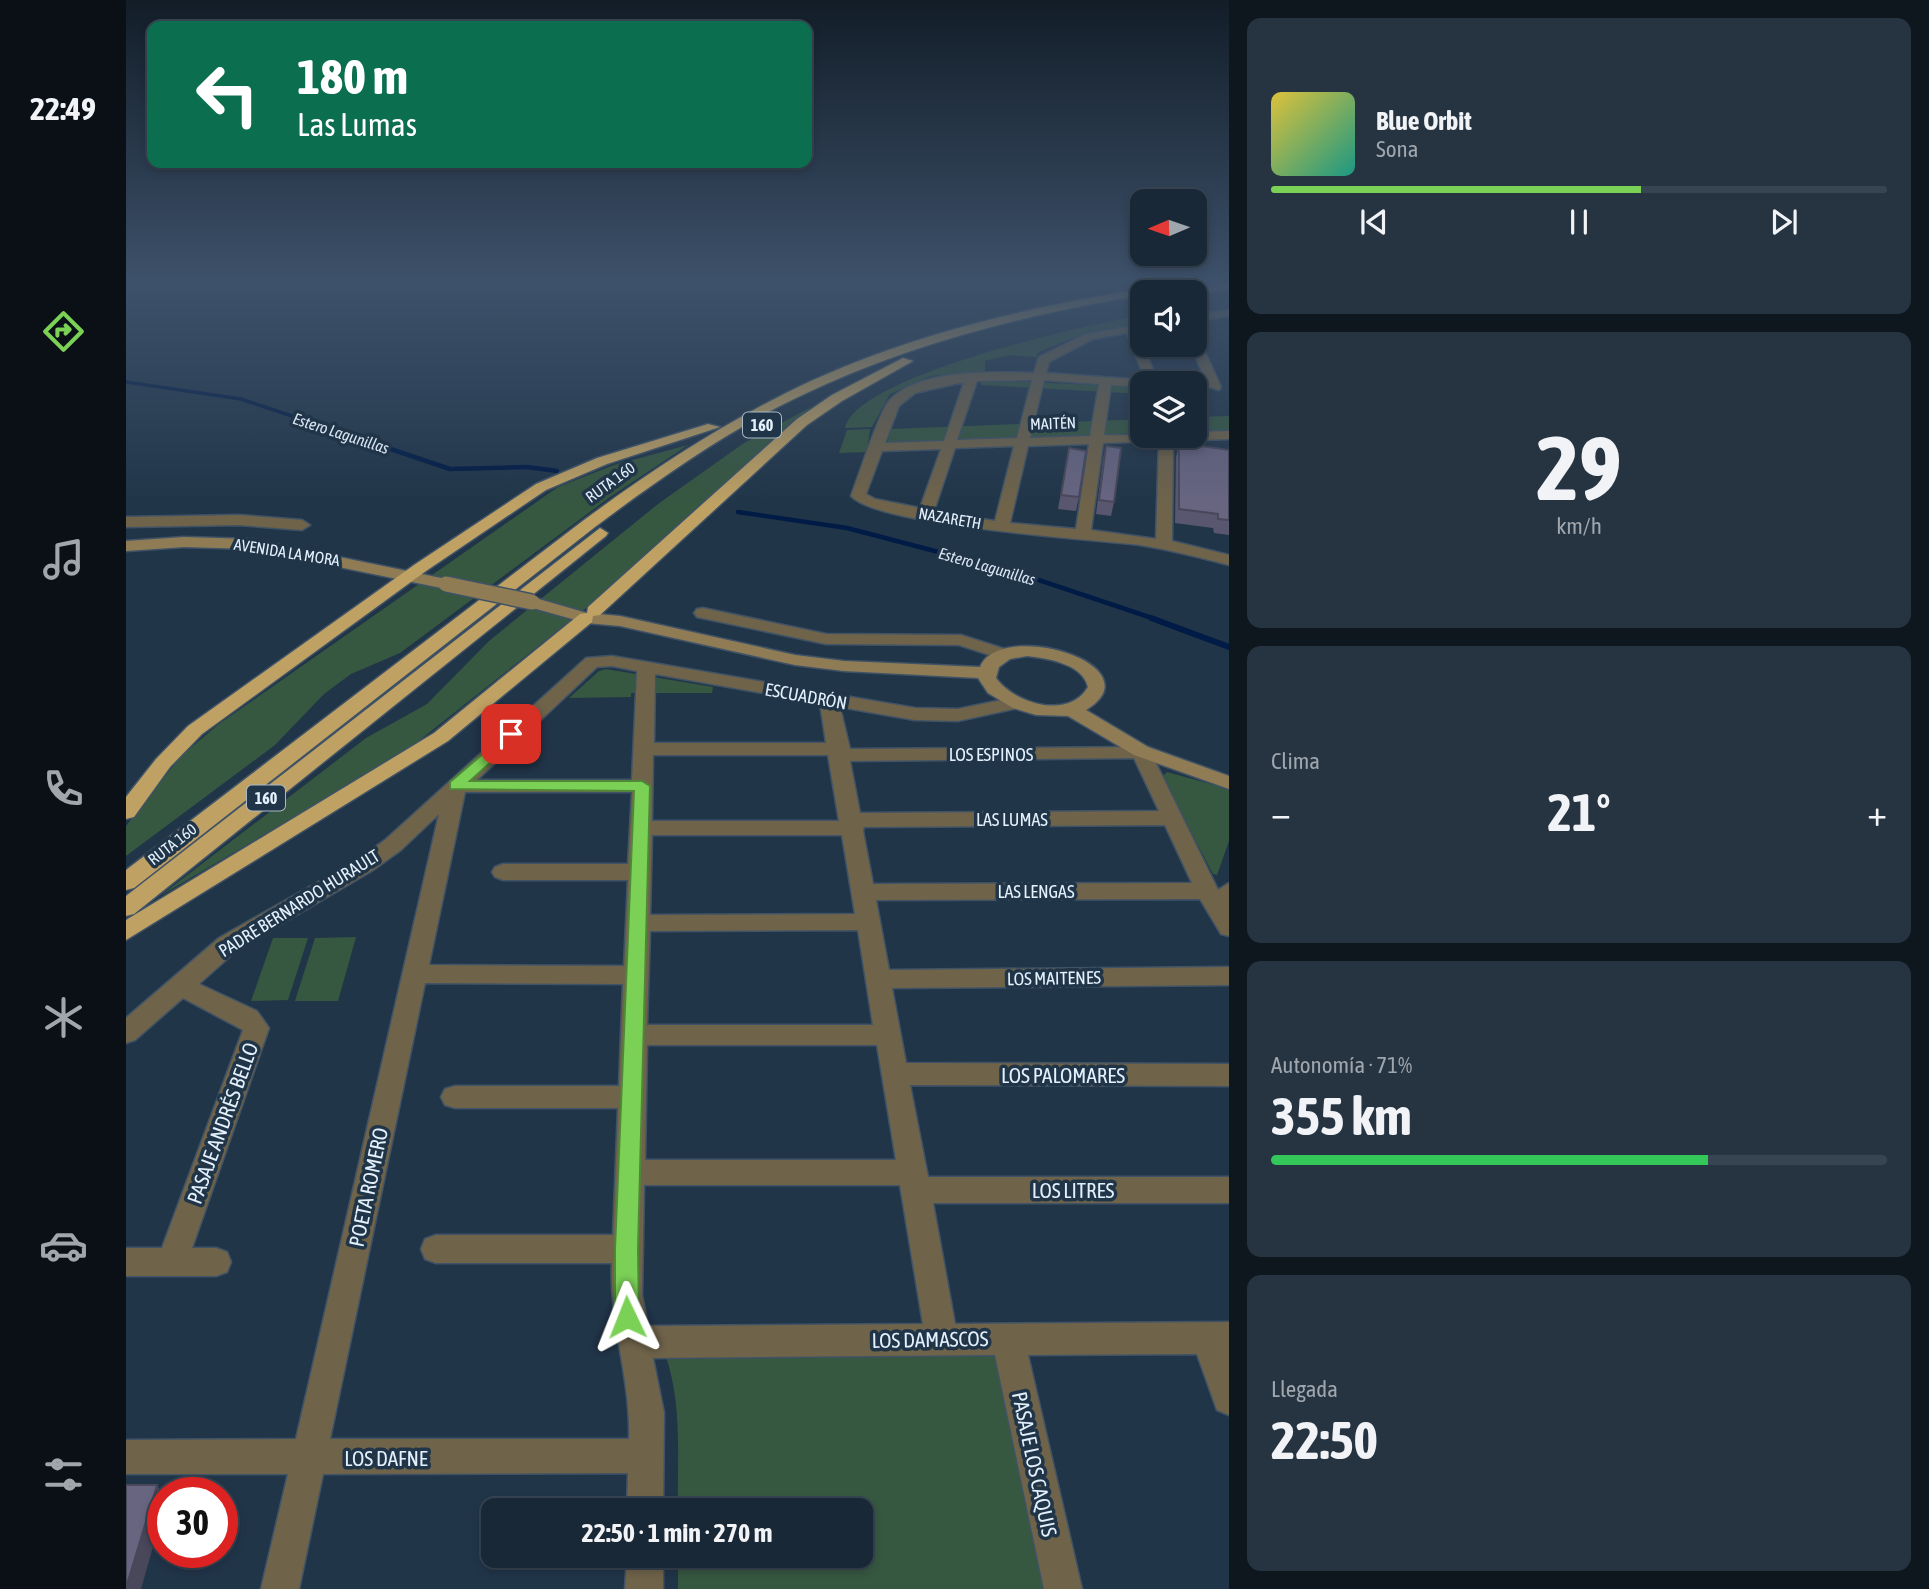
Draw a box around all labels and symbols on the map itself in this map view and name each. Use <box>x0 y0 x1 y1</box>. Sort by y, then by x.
north arrow <box>1130 189 1208 266</box>
water label: Estero Lagunillas <box>290 409 392 458</box>
road number: 160 <box>743 412 781 438</box>
street label: MAITÉN <box>1030 413 1076 433</box>
street label: RUTA 160 <box>582 458 638 506</box>
street label: NAZARETH <box>917 504 983 532</box>
street label: AVENIDA LA MORA <box>233 535 341 569</box>
water label: Estero Lagunillas <box>936 544 1038 589</box>
street label: ESCUADRÓN <box>763 678 849 714</box>
pin <box>481 704 541 764</box>
street label: LOS ESPINOS <box>949 744 1034 765</box>
road number: 160 <box>247 786 285 810</box>
street label: LAS LUMAS <box>976 809 1048 830</box>
street label: RUTA 160 <box>144 820 200 868</box>
street label: PADRE BERNARDO HURAULT <box>215 845 383 961</box>
street label: LAS LENGAS <box>998 881 1075 902</box>
street label: LOS MAITENES <box>1007 967 1102 989</box>
street label: PASAJE ANDRÉS BELLO <box>182 1039 262 1207</box>
street label: LOS PALOMARES <box>1001 1063 1125 1087</box>
street label: POETA ROMERO <box>344 1125 392 1249</box>
street label: LOS LITRES <box>1032 1178 1114 1202</box>
position arrow <box>590 1280 664 1354</box>
street label: LOS DAMASCOS <box>871 1326 989 1352</box>
street label: PASAJE LOS CAQUIS <box>1008 1389 1062 1539</box>
street label: LOS DAFNE <box>344 1446 428 1470</box>
speed limit sign: 30 <box>147 1477 238 1568</box>

